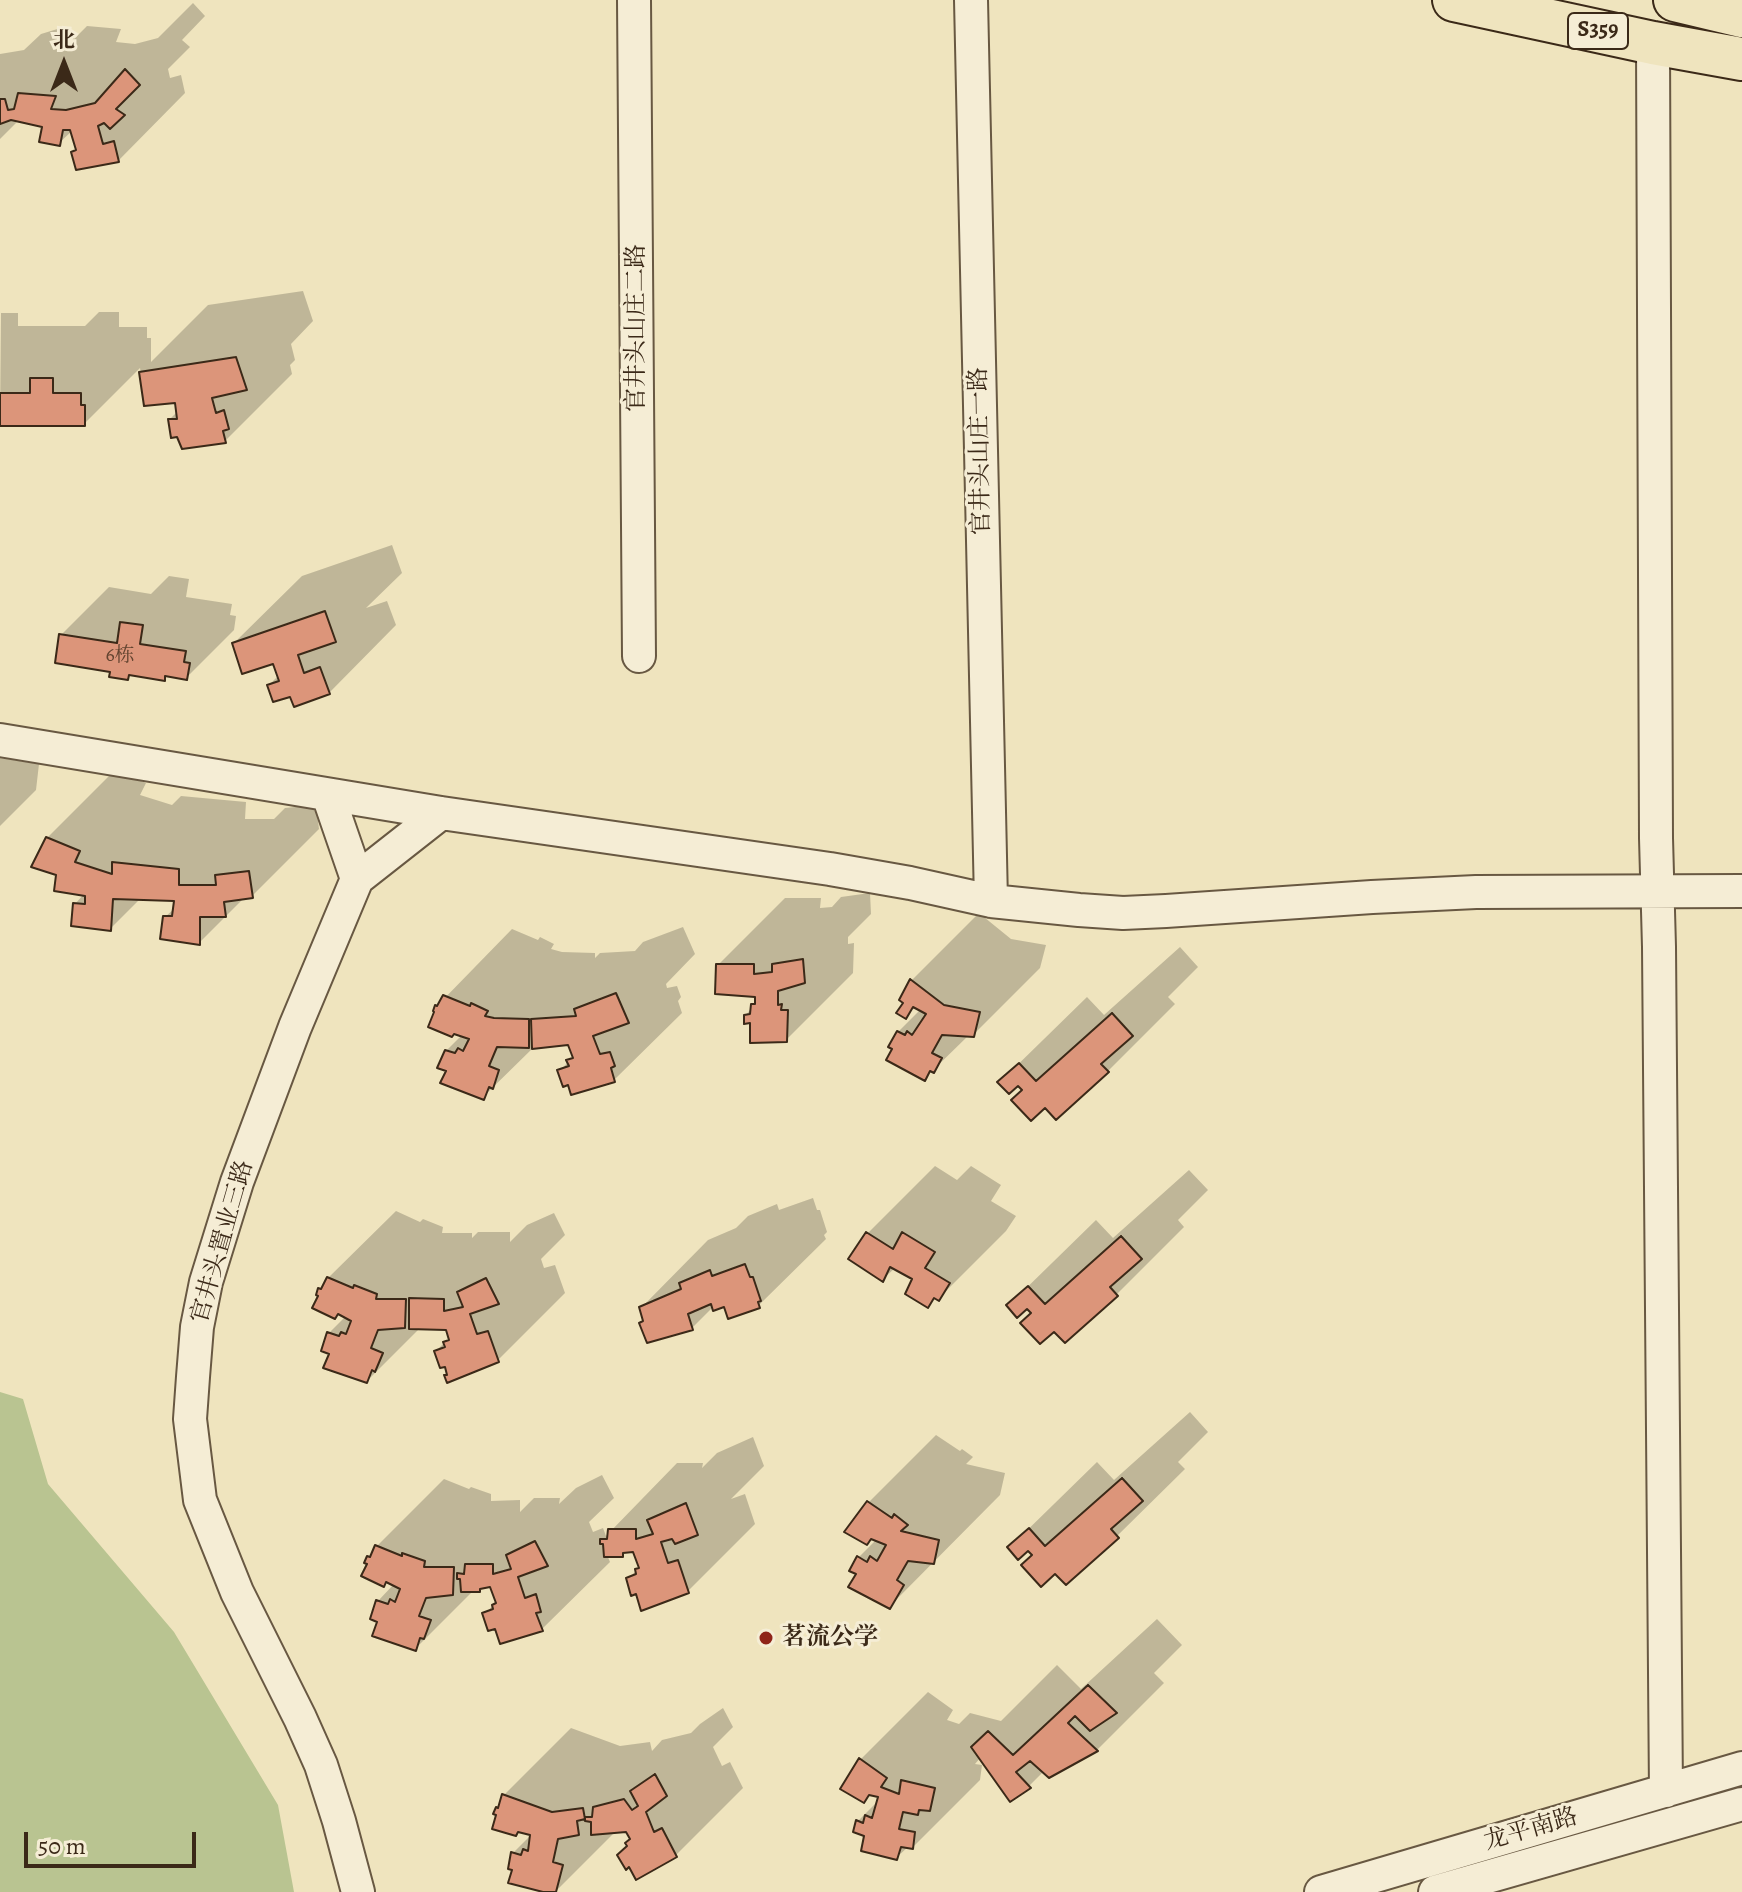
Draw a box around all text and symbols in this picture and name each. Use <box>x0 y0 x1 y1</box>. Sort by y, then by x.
road number: S359 <box>1568 13 1628 49</box>
north arrow <box>24 24 104 104</box>
text: 北 <box>53 25 75 55</box>
street label: 官井头山庄二路 <box>623 244 651 412</box>
street label: 官井头山庄一路 <box>965 367 997 535</box>
house number: 6栋 <box>105 644 135 668</box>
street label: 官井头置业三路 <box>186 1157 260 1327</box>
place label: 茗流公学 <box>782 1624 878 1652</box>
marker: 茗流公学 <box>757 1629 775 1647</box>
street label: 龙平南路 <box>1481 1803 1581 1857</box>
scale bar <box>28 1816 200 1866</box>
text: 50 m <box>38 1830 86 1862</box>

